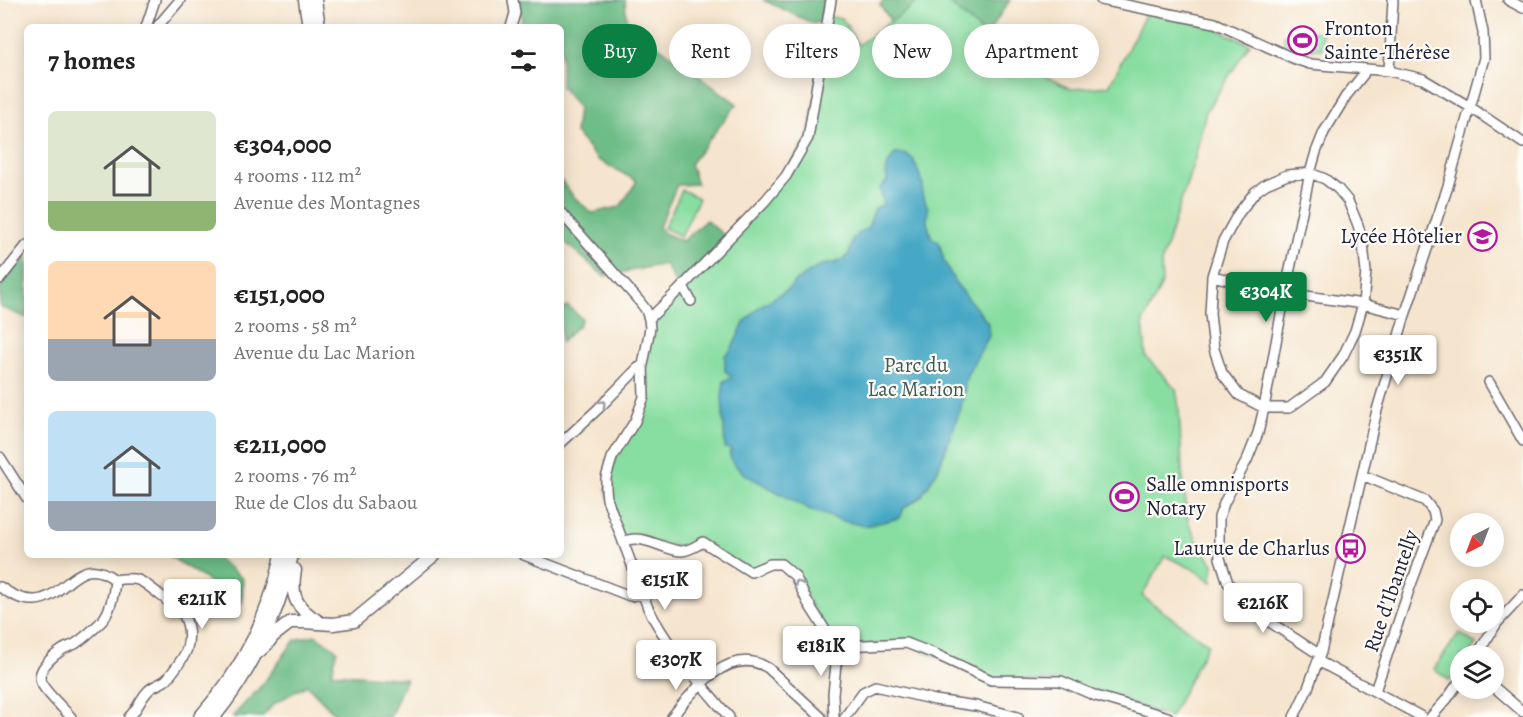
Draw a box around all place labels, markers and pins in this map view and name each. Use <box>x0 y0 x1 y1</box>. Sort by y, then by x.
place label: Fronton Sainte-Thérèse <box>1324 14 1450 66</box>
sports icon: Fronton Sainte-Thérèse <box>1287 24 1319 56</box>
school or university icon: Lycée Hôtelier <box>1467 220 1499 252</box>
place label: Lycée Hôtelier <box>1340 222 1462 250</box>
pin: €304K <box>1224 272 1308 323</box>
pin: €351K <box>1356 335 1440 386</box>
place label: Salle omnisports Notary <box>1146 470 1289 522</box>
sports icon: Salle omnisports Notary <box>1109 480 1141 512</box>
bus stop icon: Laurue de Charlus <box>1335 532 1367 564</box>
place label: Laurue de Charlus <box>1173 534 1330 562</box>
pin: €151K <box>623 560 707 611</box>
pin: €211K <box>160 579 244 630</box>
pin: €216K <box>1221 583 1305 634</box>
pin: €181K <box>779 626 863 677</box>
pin: €307K <box>634 640 718 691</box>

